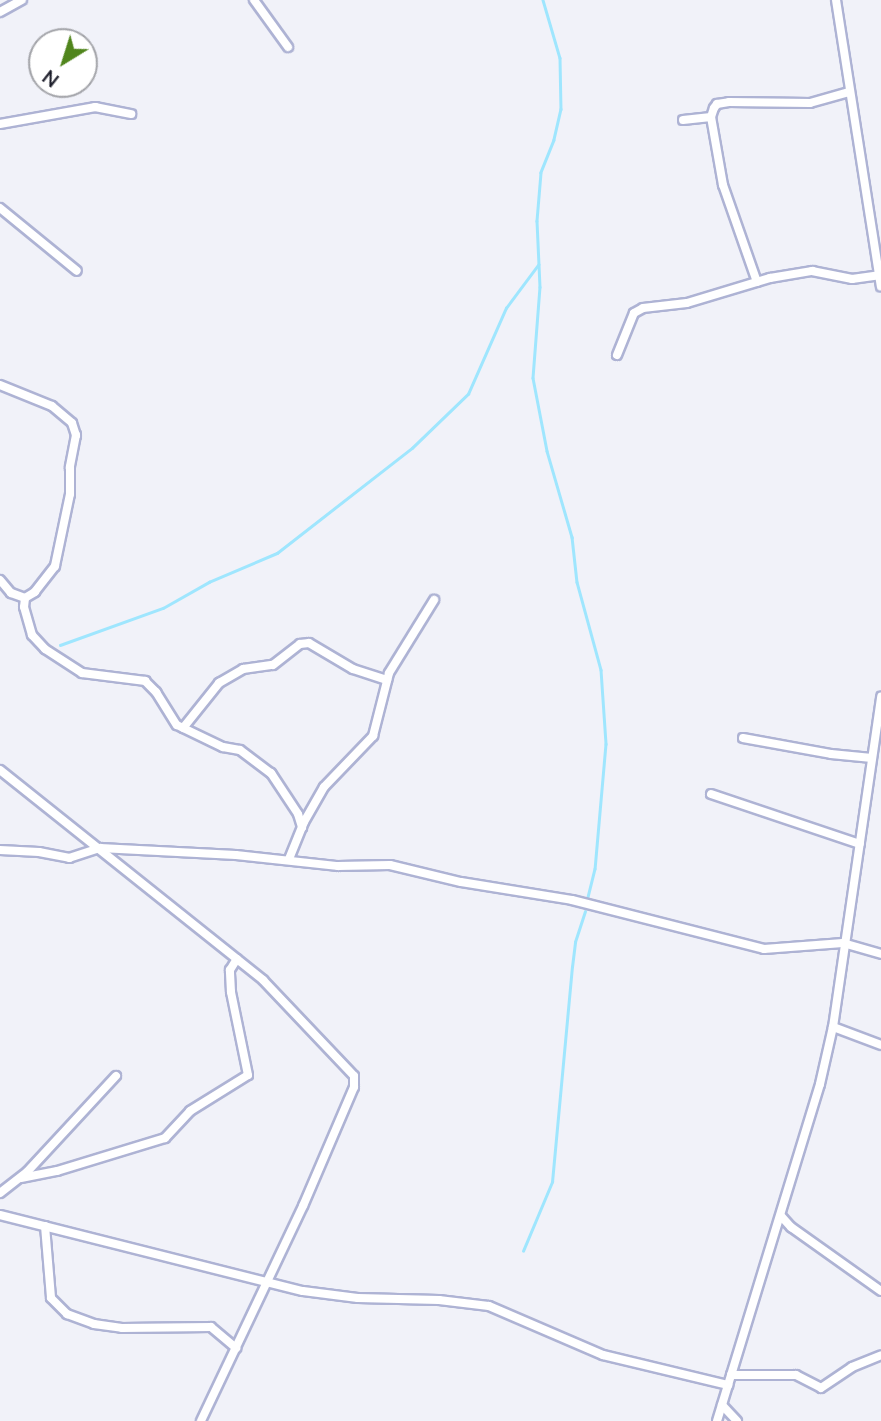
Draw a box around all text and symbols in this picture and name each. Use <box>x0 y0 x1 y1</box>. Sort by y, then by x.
north arrow <box>28 28 98 98</box>
text: N <box>38 63 65 93</box>

